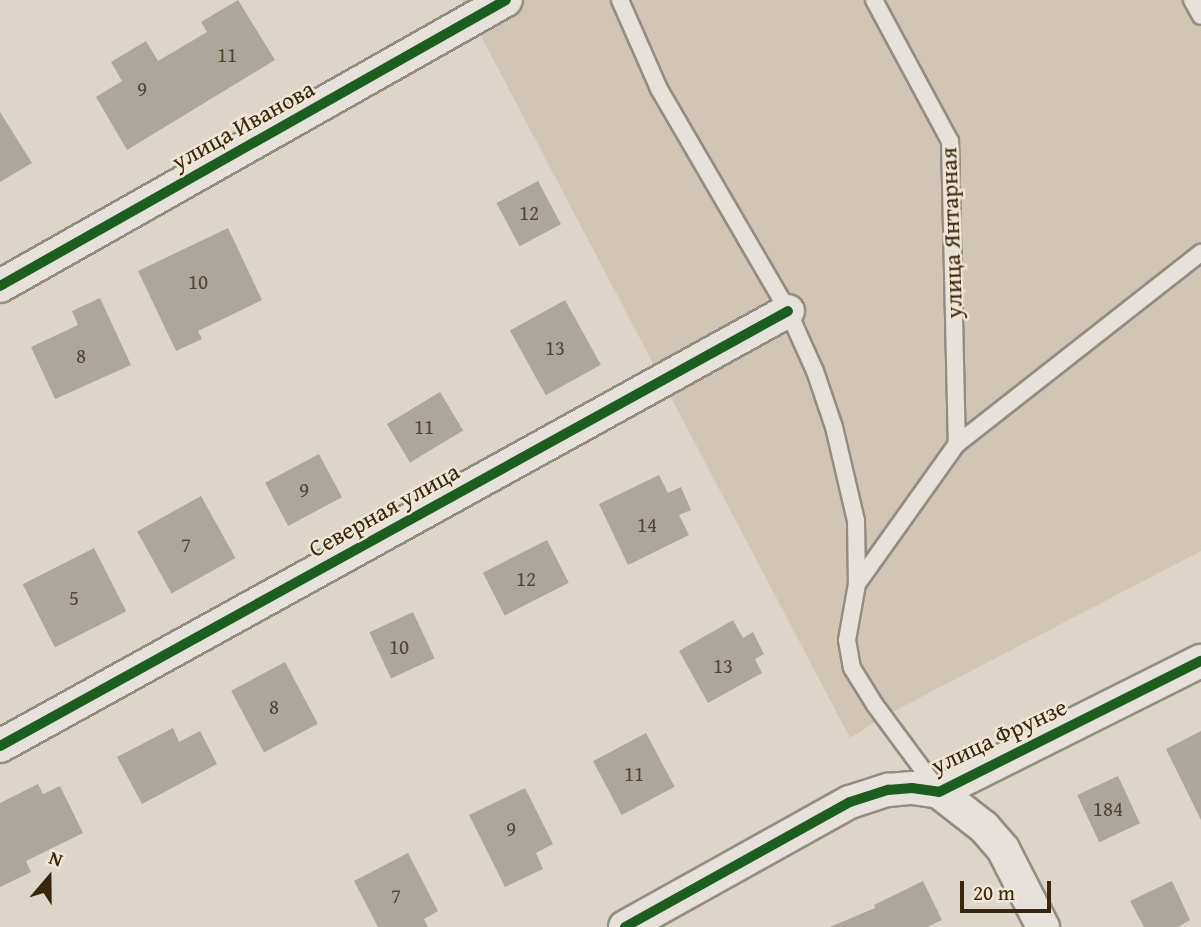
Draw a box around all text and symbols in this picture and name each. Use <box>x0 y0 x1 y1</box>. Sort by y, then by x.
house number: 11 <box>217 42 237 68</box>
street label: улица Иванова <box>167 74 319 176</box>
house number: 9 <box>137 76 147 102</box>
street label: улица Янтарная <box>934 147 968 319</box>
house number: 12 <box>519 200 539 226</box>
house number: 10 <box>188 269 208 295</box>
house number: 13 <box>545 335 565 361</box>
house number: 8 <box>76 343 86 369</box>
house number: 11 <box>414 414 434 440</box>
street label: Северная улица <box>304 457 464 563</box>
house number: 9 <box>299 477 309 503</box>
house number: 14 <box>637 512 657 538</box>
house number: 7 <box>181 532 191 558</box>
house number: 12 <box>516 566 536 592</box>
house number: 5 <box>69 585 79 611</box>
house number: 10 <box>389 634 409 660</box>
house number: 13 <box>713 653 733 679</box>
street label: улица Фрунзе <box>927 692 1071 780</box>
house number: 8 <box>269 694 279 720</box>
house number: 11 <box>624 761 644 787</box>
house number: 184 <box>1093 796 1123 822</box>
house number: 9 <box>506 816 516 842</box>
north arrow <box>14 843 84 913</box>
text: N <box>45 843 67 874</box>
scale bar <box>963 867 1054 911</box>
text: 20 m <box>973 877 1015 908</box>
house number: 7 <box>391 883 401 909</box>

